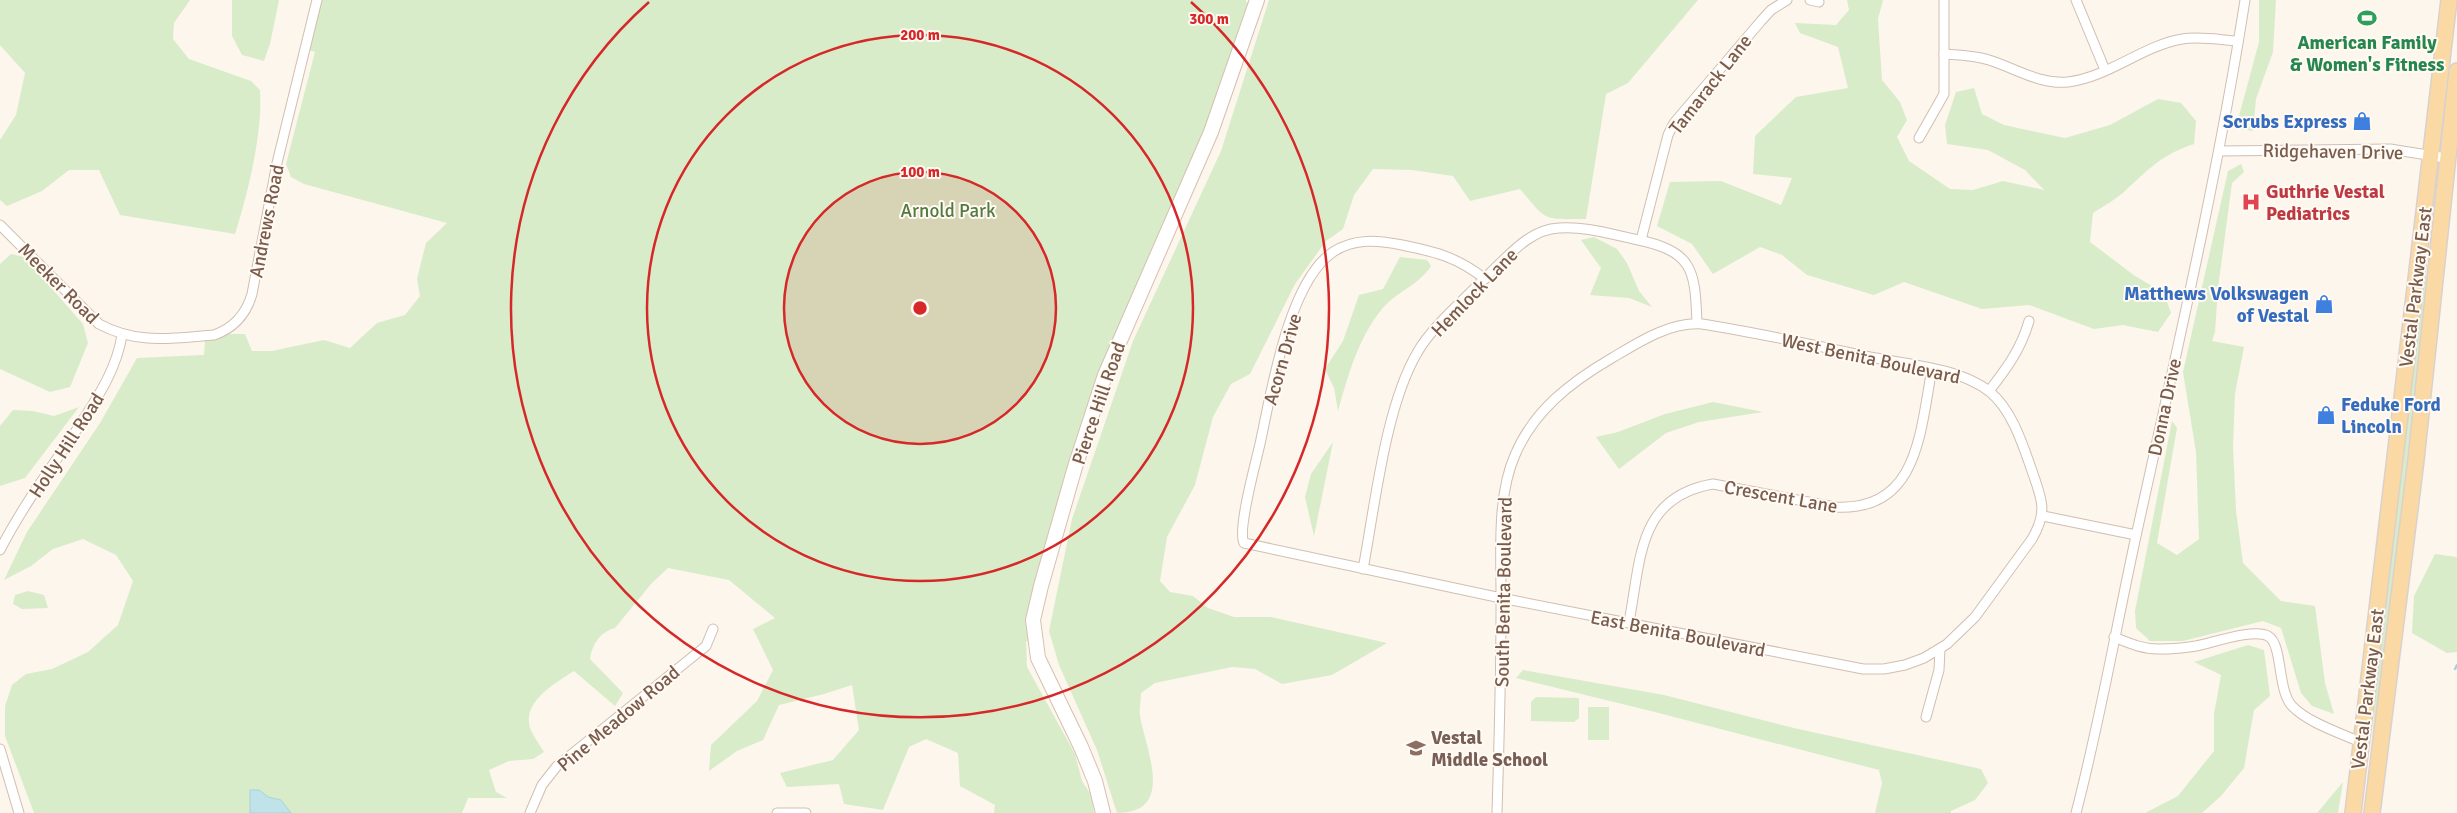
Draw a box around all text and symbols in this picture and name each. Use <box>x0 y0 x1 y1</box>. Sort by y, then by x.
sports icon: American Family & Women's Fitness <box>2356 7 2378 29</box>
text: 300 m <box>1189 10 1229 28</box>
text: 200 m <box>900 26 940 44</box>
street label: Tamarack Lane <box>1664 30 1757 140</box>
place label: American Family & Women's Fitness <box>2290 31 2444 77</box>
place label: Scrubs Express <box>2223 110 2347 134</box>
shop icon: Scrubs Express <box>2351 110 2373 132</box>
street label: Ridgehaven Drive <box>2262 139 2404 165</box>
street label: Andrews Road <box>244 163 290 280</box>
text: 100 m <box>900 163 940 181</box>
place label: Guthrie Vestal Pediatrics <box>2266 180 2385 226</box>
hospital icon: Guthrie Vestal Pediatrics <box>2240 191 2262 213</box>
park label: Arnold Park <box>900 199 996 223</box>
street label: Vestal Parkway East <box>2394 205 2438 369</box>
street label: Meeker Road <box>13 238 104 329</box>
street label: Hemlock Lane <box>1426 243 1523 342</box>
place label: Matthews Volkswagen of Vestal <box>2124 282 2309 328</box>
shop icon: Matthews Volkswagen of Vestal <box>2313 293 2335 315</box>
centre of rings <box>911 299 929 317</box>
street label: Acorn Drive <box>1258 311 1307 408</box>
street label: West Benita Boulevard <box>1779 328 1963 390</box>
street label: Pierce Hill Road <box>1067 339 1131 468</box>
street label: Donna Drive <box>2143 356 2187 458</box>
street label: Holly Hill Road <box>24 389 110 503</box>
place label: Feduke Ford Lincoln <box>2341 393 2441 439</box>
shop icon: Feduke Ford Lincoln <box>2315 404 2337 426</box>
street label: Crescent Lane <box>1722 475 1839 519</box>
street label: South Benita Boulevard <box>1490 497 1518 687</box>
street label: East Benita Boulevard <box>1588 605 1767 663</box>
street label: Vestal Parkway East <box>2346 607 2390 771</box>
street label: Pine Meadow Road <box>552 660 685 777</box>
place label: Vestal Middle School <box>1431 726 1548 772</box>
school or university icon: Vestal Middle School <box>1405 737 1427 759</box>

